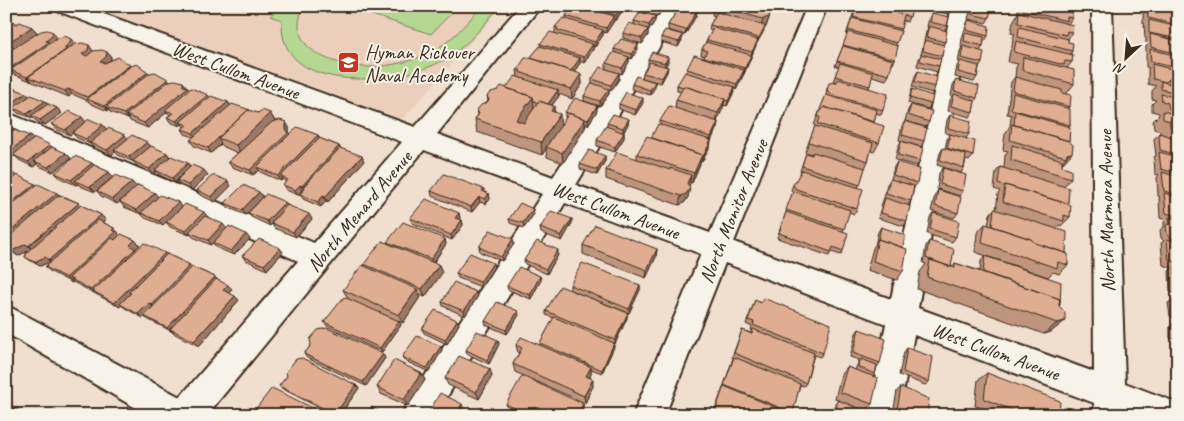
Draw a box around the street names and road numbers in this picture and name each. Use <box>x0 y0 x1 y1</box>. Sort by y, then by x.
street label: West Cullom Avenue <box>169 36 304 106</box>
street label: North Marmora Avenue <box>1093 128 1120 292</box>
street label: North Monitor Avenue <box>693 134 774 287</box>
street label: North Menard Avenue <box>301 144 418 277</box>
street label: West Cullom Avenue <box>549 176 684 246</box>
street label: West Cullom Avenue <box>929 317 1064 387</box>

